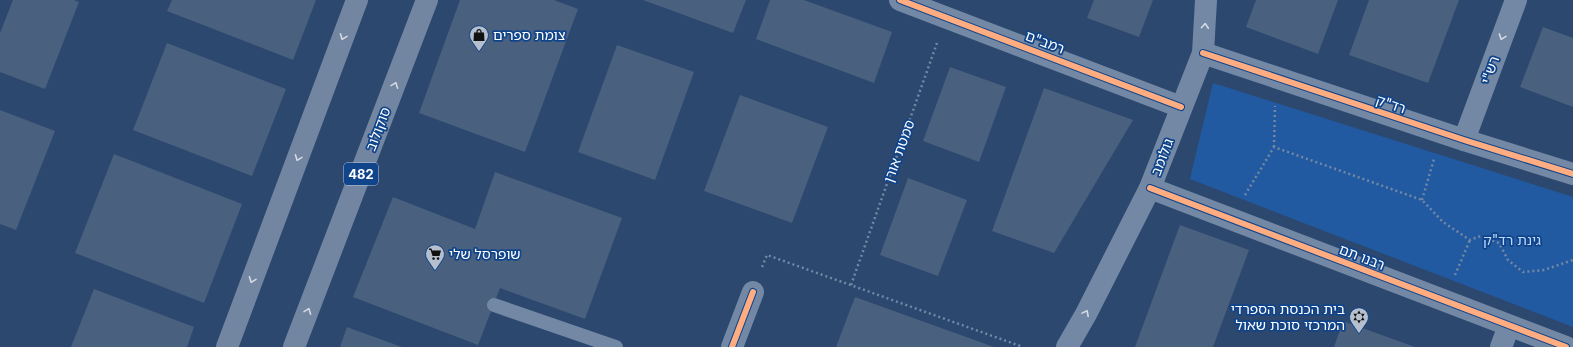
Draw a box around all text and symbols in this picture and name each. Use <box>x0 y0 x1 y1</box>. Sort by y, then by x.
one-way arrow <box>1200 23 1209 29</box>
shop icon: צומת ספרים <box>468 24 490 52</box>
place label: צומת ספרים <box>493 26 566 43</box>
street label: רמב"ם <box>1023 26 1067 57</box>
one-way arrow <box>340 33 348 40</box>
one-way arrow <box>1499 33 1507 40</box>
street label: רש"י <box>1477 54 1502 86</box>
one-way arrow <box>390 81 398 88</box>
street label: רד"ק <box>1374 91 1408 116</box>
street label: סוקולוב <box>361 104 394 153</box>
street label: סמטת אורן <box>879 117 918 185</box>
street label: גולומב <box>1147 136 1176 178</box>
one-way arrow <box>294 155 302 162</box>
road number: 482 <box>344 163 378 185</box>
park label: גינת רד"ק <box>1483 231 1541 248</box>
street label: רבנו תם <box>1337 240 1387 273</box>
supermarket icon: שופרסל שלי <box>424 243 446 271</box>
place label: שופרסל שלי <box>449 245 521 262</box>
one-way arrow <box>248 276 256 283</box>
place label: בית הכנסת הספרדי המרכזי סוכת שאול <box>1231 300 1345 333</box>
synagogue icon: בית הכנסת הספרדי המרכזי סוכת שאול <box>1348 306 1370 334</box>
one-way arrow <box>304 307 312 314</box>
one-way arrow <box>1081 310 1089 317</box>

